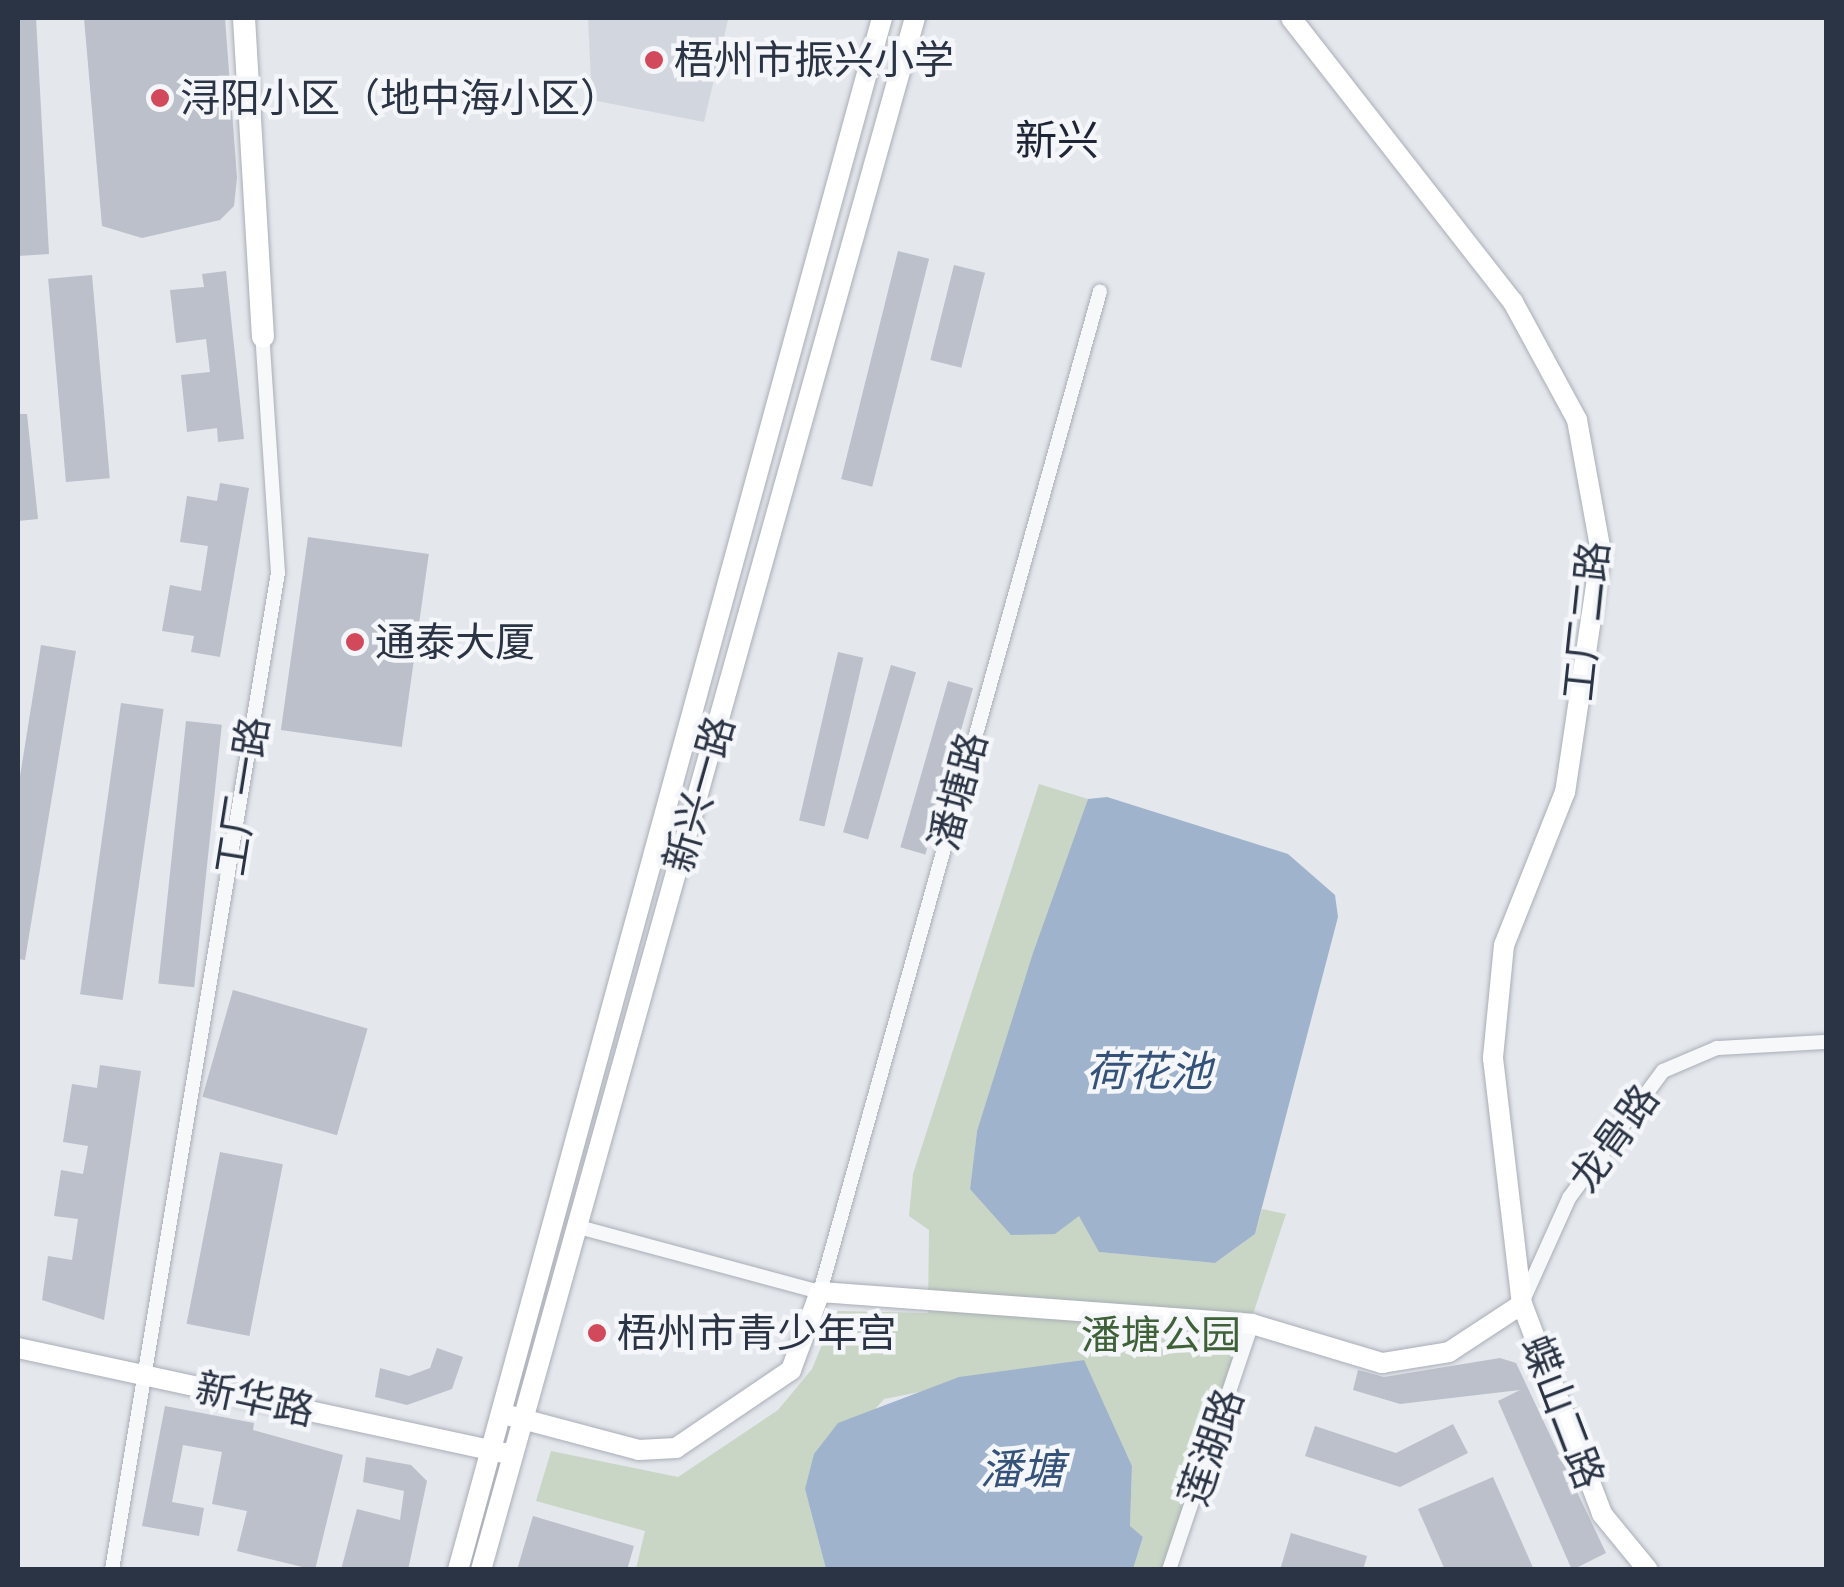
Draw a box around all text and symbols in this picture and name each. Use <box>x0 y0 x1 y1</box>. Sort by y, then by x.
place label: 梧州市振兴小学 <box>674 36 954 84</box>
marker: 梧州市振兴小学 <box>643 49 665 71</box>
place label: 浔阳小区（地中海小区） <box>180 74 620 122</box>
marker: 浔阳小区（地中海小区） <box>149 87 171 109</box>
district label: 新兴 <box>1015 116 1099 166</box>
street label: 工厂二路 <box>1554 539 1618 703</box>
place label: 通泰大厦 <box>375 618 535 666</box>
marker: 通泰大厦 <box>344 631 366 653</box>
street label: 新兴一路 <box>654 710 744 878</box>
street label: 工厂一路 <box>206 713 278 879</box>
street label: 潘塘路 <box>919 727 997 855</box>
water label: 荷花池 <box>1086 1047 1212 1097</box>
street label: 龙骨路 <box>1559 1075 1669 1201</box>
place label: 梧州市青少年宫 <box>617 1309 897 1357</box>
park label: 潘塘公园 <box>1081 1311 1241 1359</box>
marker: 梧州市青少年宫 <box>586 1322 608 1344</box>
street label: 蝶山二路 <box>1512 1329 1614 1495</box>
street label: 新华路 <box>191 1363 319 1435</box>
street label: 莲湖路 <box>1169 1382 1253 1512</box>
water label: 潘塘 <box>980 1445 1064 1495</box>

